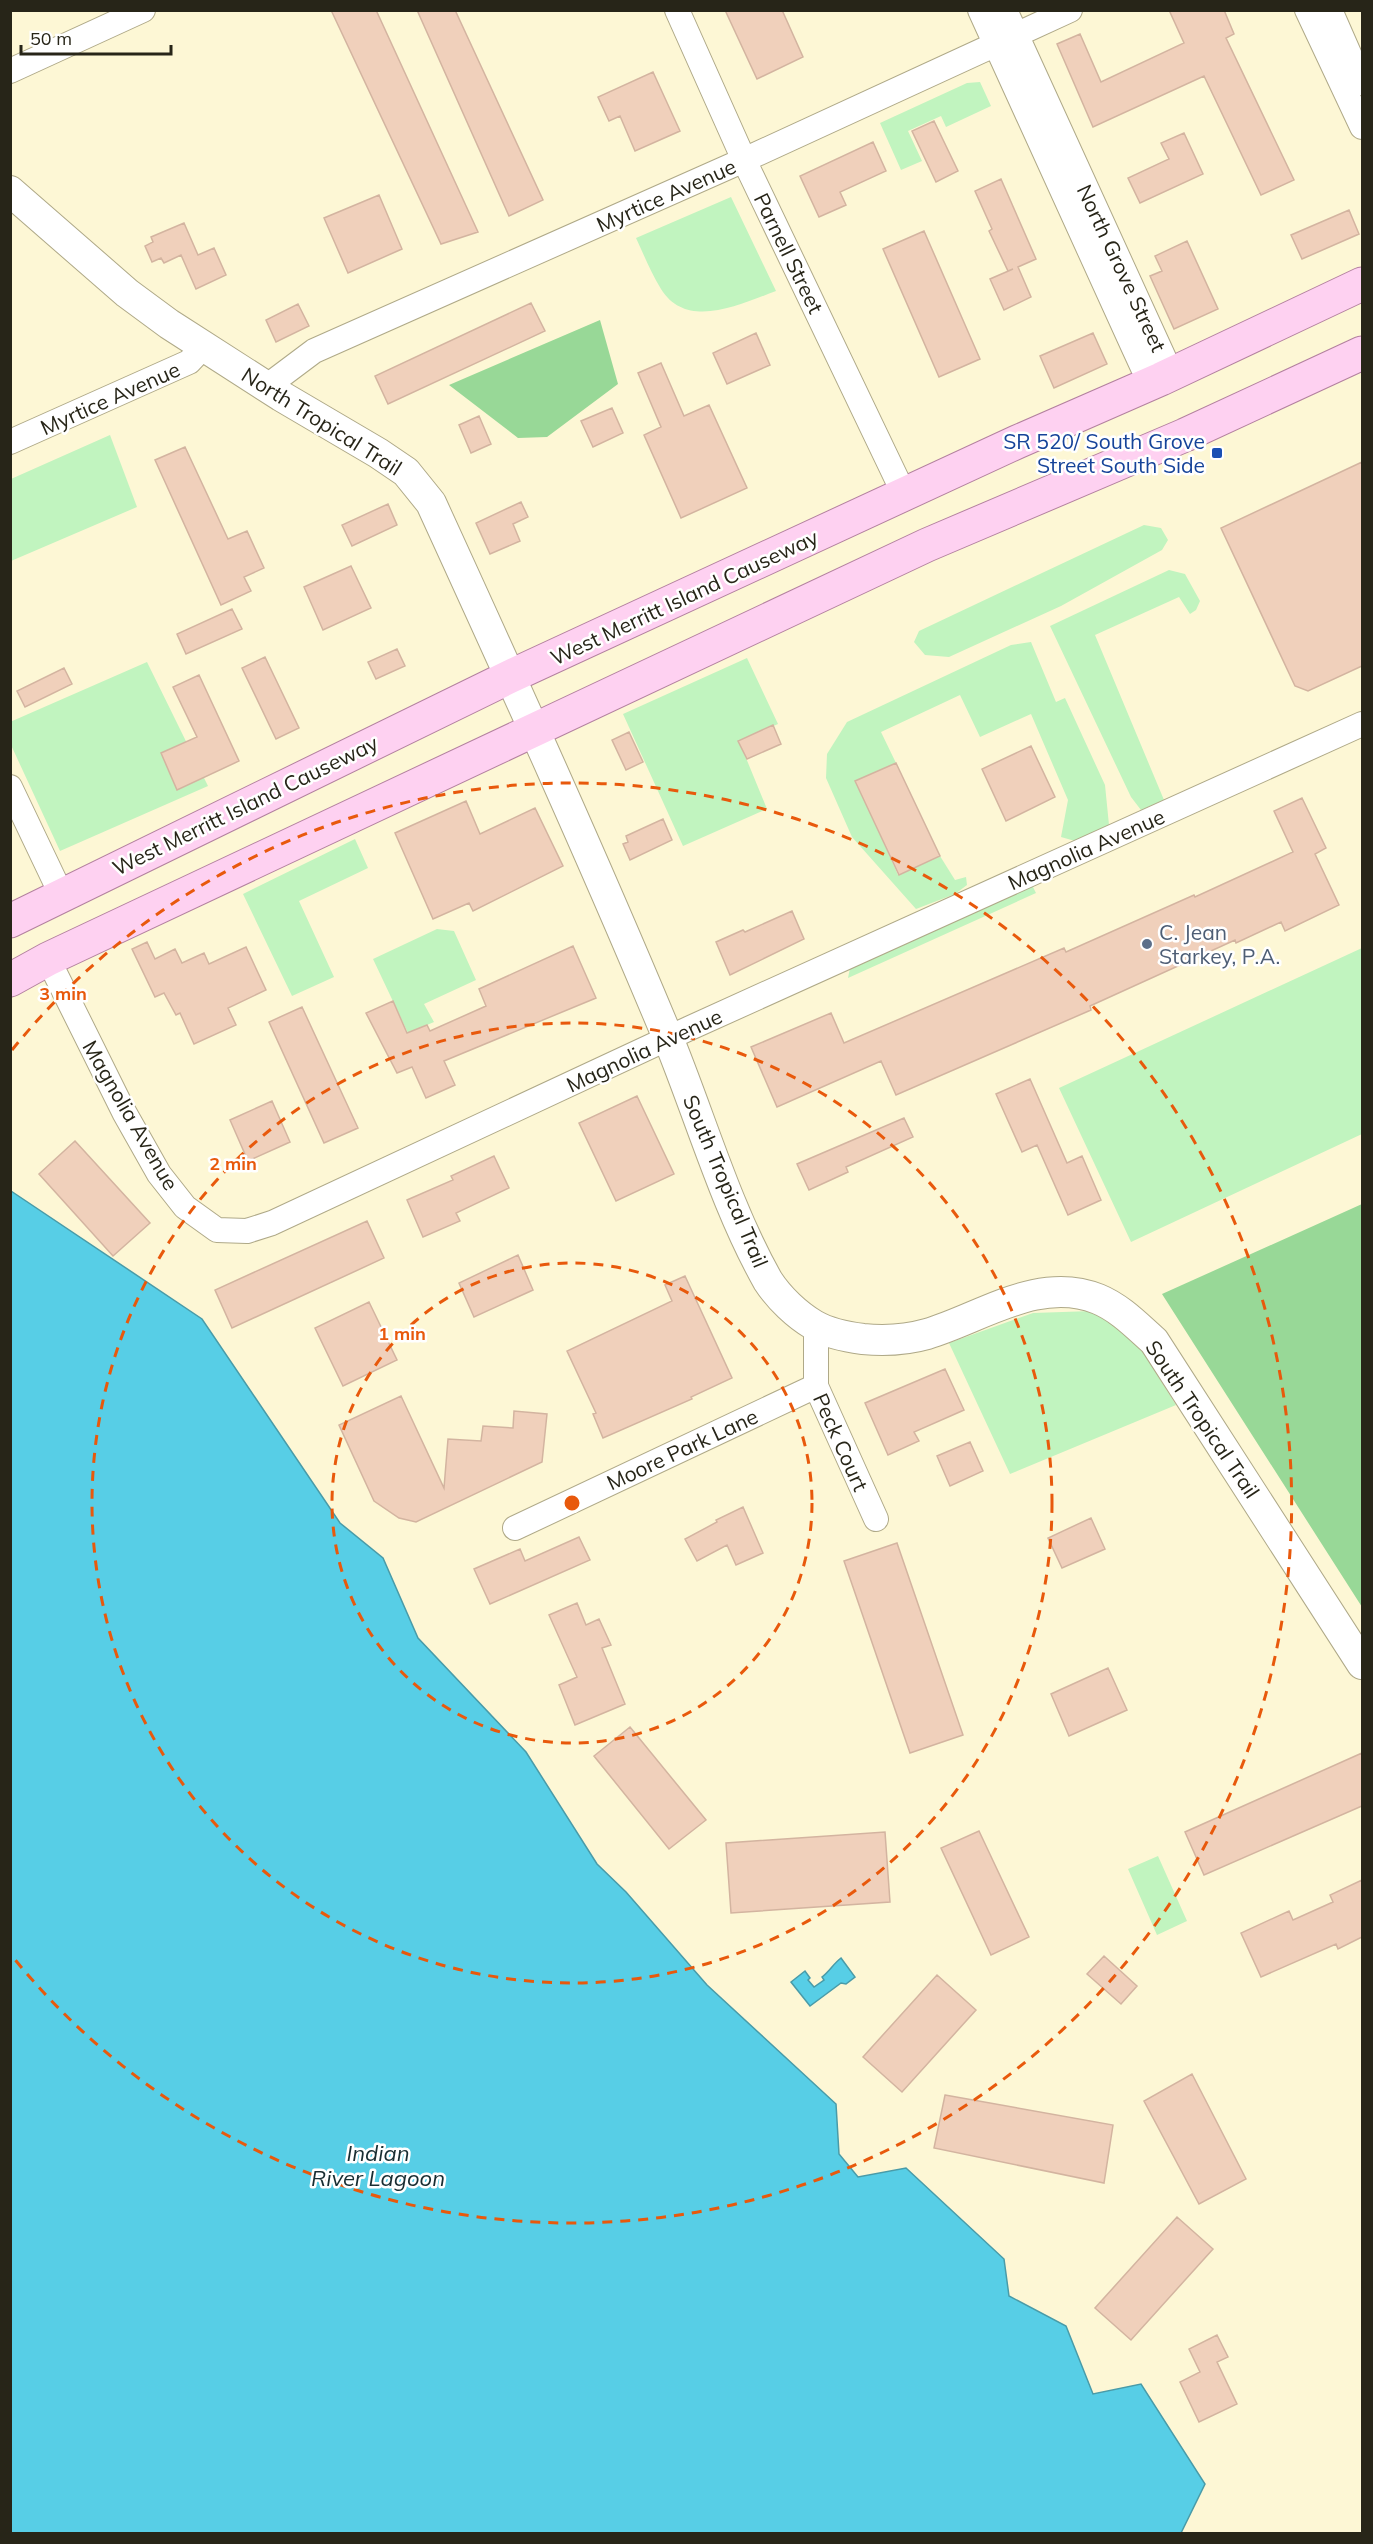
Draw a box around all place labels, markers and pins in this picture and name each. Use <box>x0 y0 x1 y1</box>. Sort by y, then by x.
place label: SR 520/ South Grove Street South Side <box>1003 428 1205 478</box>
marker: SR 520/ South Grove Street South Side <box>1210 446 1224 460</box>
place label: C. Jean Starkey, P.A. <box>1159 919 1280 969</box>
marker: C. Jean Starkey, P.A. <box>1140 937 1154 951</box>
centre of rings <box>562 1493 582 1513</box>

